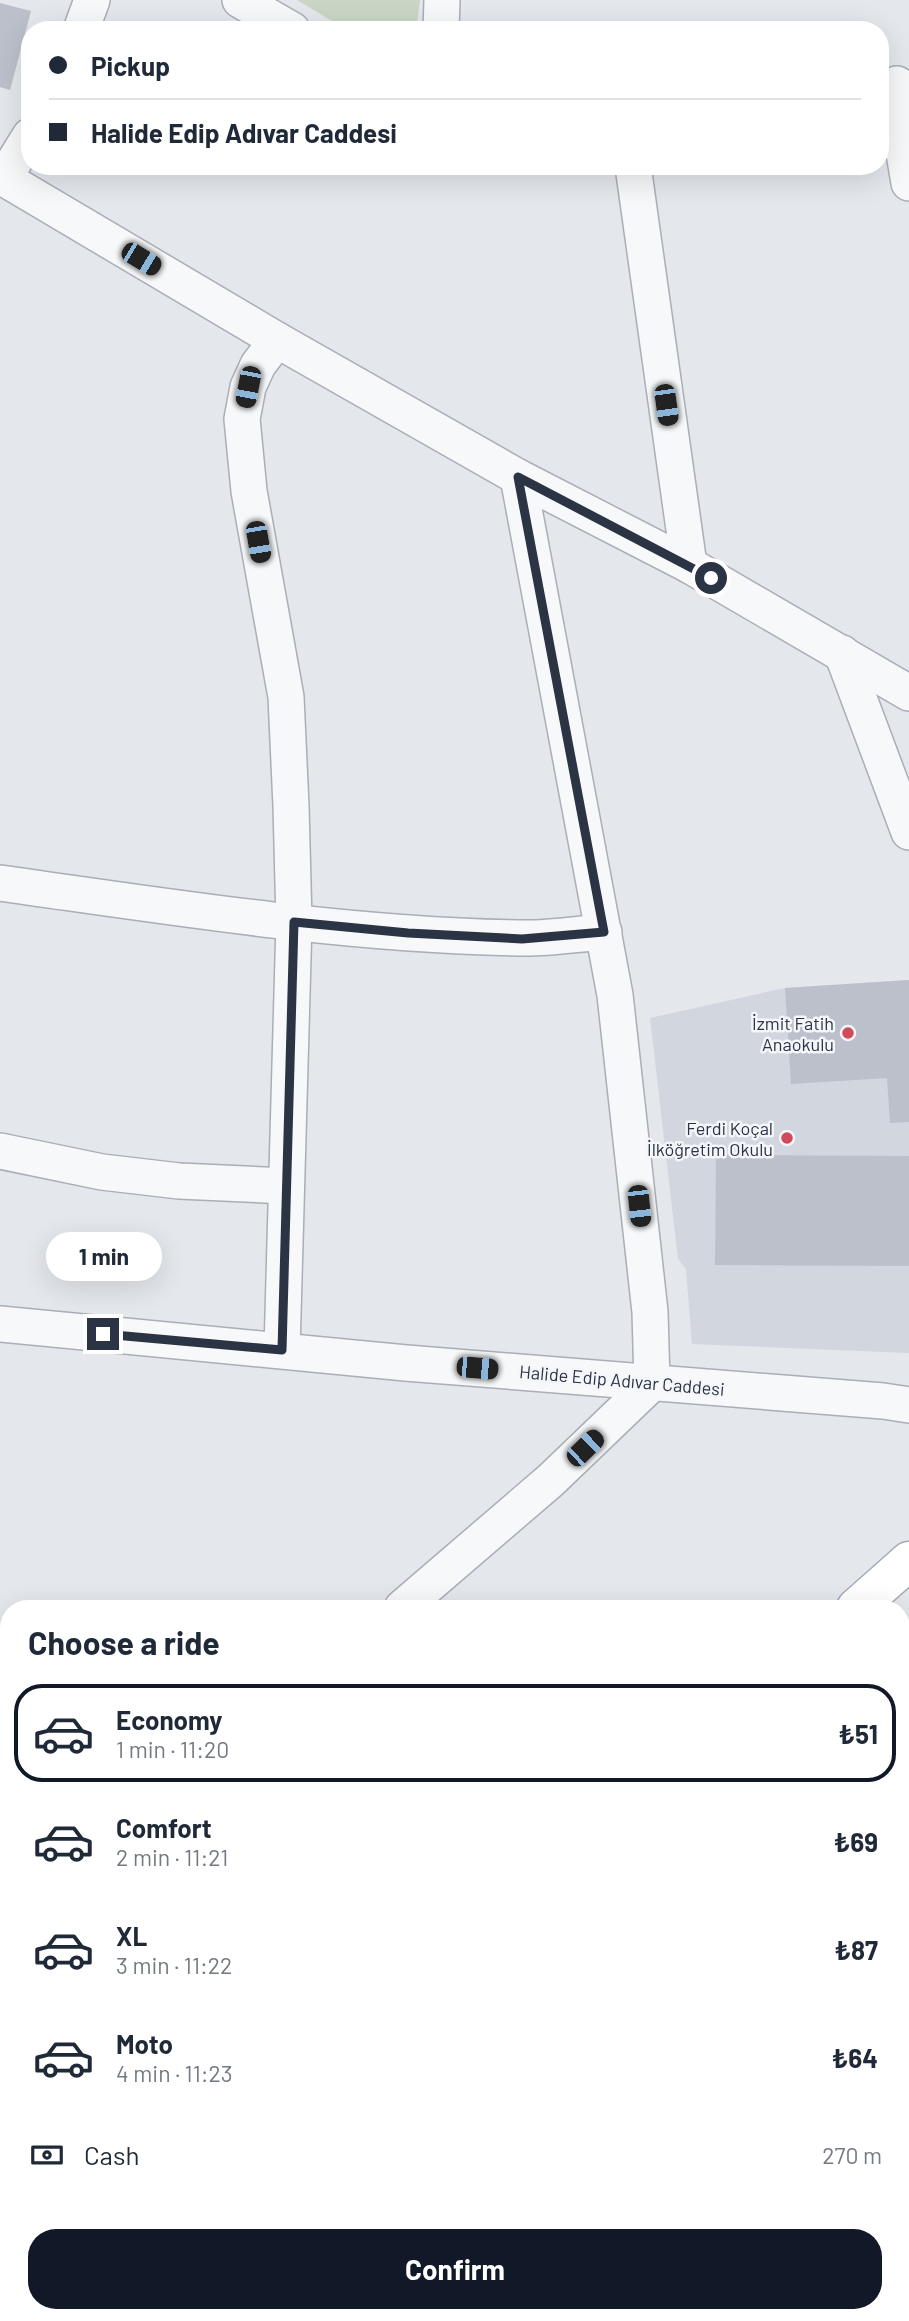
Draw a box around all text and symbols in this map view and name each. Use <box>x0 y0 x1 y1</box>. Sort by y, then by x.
text: Pickup <box>91 50 170 81</box>
text: Halide Edip Adıvar Caddesi <box>91 117 397 148</box>
car <box>118 239 165 279</box>
car <box>234 364 263 410</box>
car <box>653 383 680 427</box>
car <box>245 519 272 565</box>
route start <box>695 562 727 594</box>
place label: İzmit Fatih Anaokulu <box>752 1012 834 1055</box>
marker: İzmit Fatih Anaokulu <box>840 1025 856 1041</box>
place label: Ferdi Koçal İlköğretim Okulu <box>647 1117 773 1160</box>
marker: Ferdi Koçal İlköğretim Okulu <box>779 1130 795 1146</box>
car <box>627 1184 652 1228</box>
callout: 1 min <box>45 1232 161 1282</box>
text: 1 min <box>79 1242 129 1270</box>
route end <box>87 1318 119 1350</box>
car <box>456 1356 499 1380</box>
street label: Halide Edip Adıvar Caddesi <box>518 1360 726 1400</box>
car <box>563 1426 608 1470</box>
text: Choose a ride <box>28 1623 220 1661</box>
icon: car <box>32 1702 95 1765</box>
text: Economy <box>116 1704 222 1735</box>
text: ₺51 <box>838 1718 878 1749</box>
text: 1 min · 11:20 <box>116 1735 229 1763</box>
icon: car <box>32 1810 95 1873</box>
text: Comfort <box>116 1812 212 1843</box>
text: ₺69 <box>833 1826 878 1857</box>
text: 2 min · 11:21 <box>116 1843 228 1871</box>
icon: car <box>32 1918 95 1981</box>
text: XL <box>116 1920 147 1951</box>
text: ₺87 <box>834 1934 878 1965</box>
text: 3 min · 11:22 <box>116 1951 232 1979</box>
icon: car <box>32 2026 95 2089</box>
text: Moto <box>116 2028 173 2059</box>
text: ₺64 <box>831 2042 878 2073</box>
text: 4 min · 11:23 <box>116 2059 233 2087</box>
icon: cash <box>28 2136 66 2174</box>
text: Cash <box>84 2139 139 2170</box>
text: 270 m <box>822 2141 882 2169</box>
button: Confirm <box>28 2229 882 2309</box>

